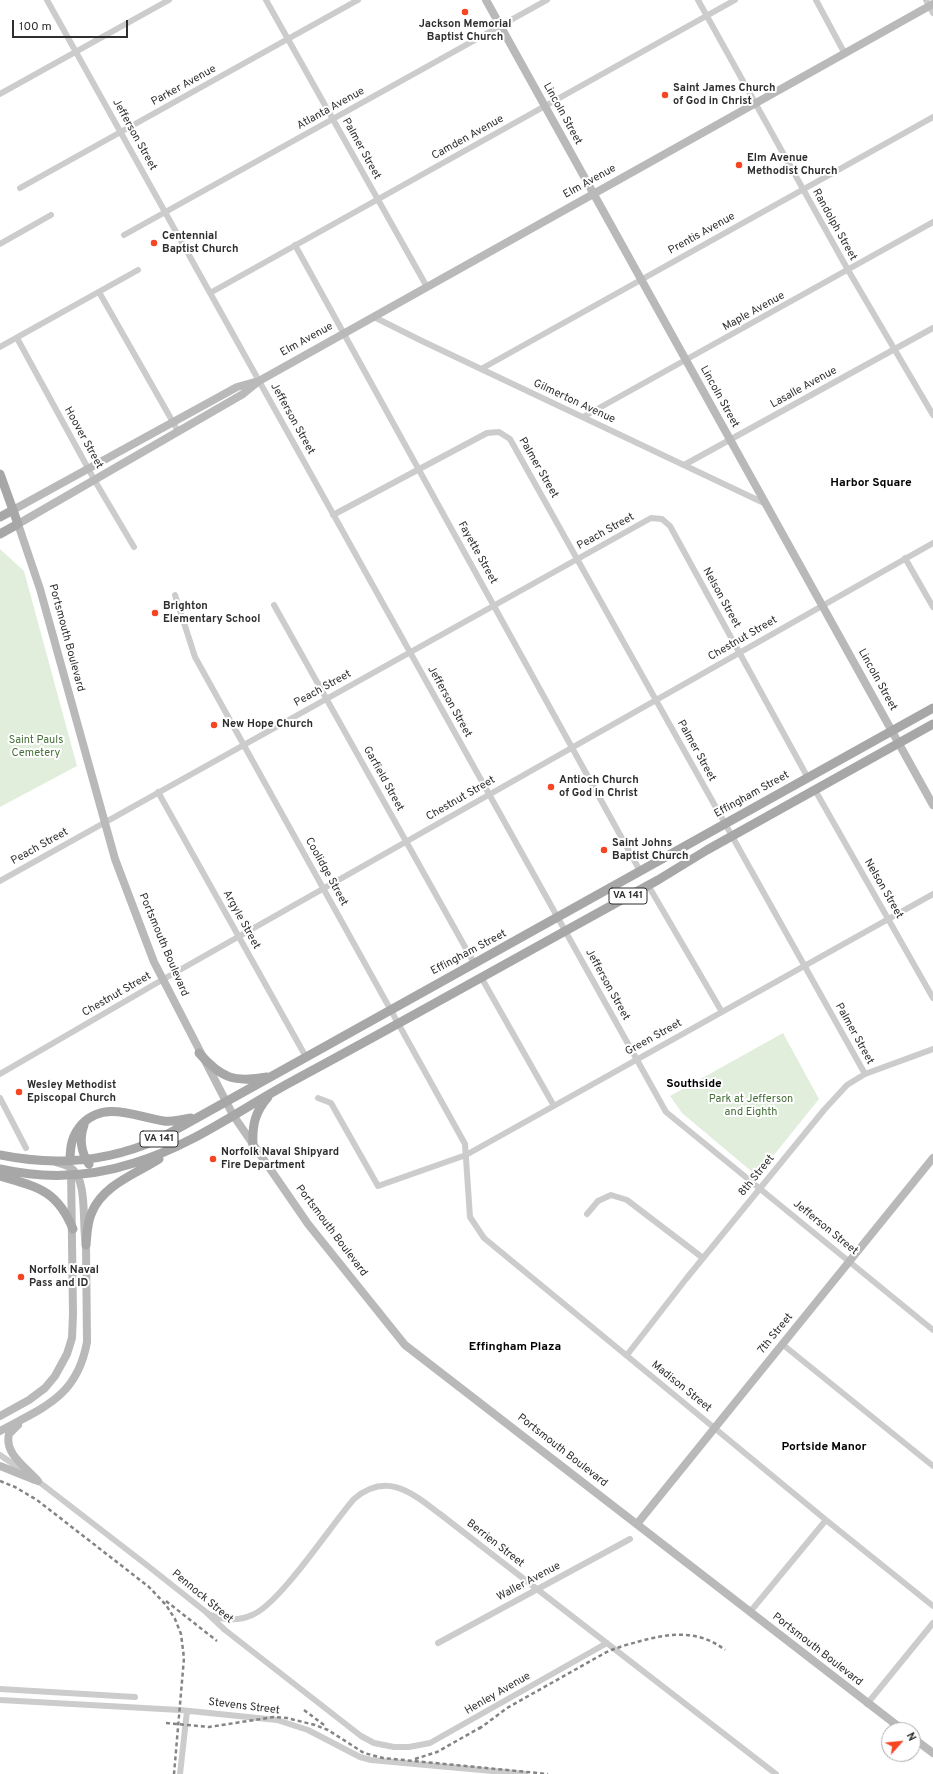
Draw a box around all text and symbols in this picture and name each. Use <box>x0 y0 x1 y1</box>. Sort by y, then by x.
marker: Jackson Memorial Baptist Church <box>460 7 470 17</box>
scale bar <box>14 12 130 38</box>
place label: Jackson Memorial Baptist Church <box>419 18 511 44</box>
text: 100 m <box>19 19 52 35</box>
street label: Parker Avenue <box>149 63 219 109</box>
street label: Lincoln Street <box>540 81 584 147</box>
place label: Saint James Church of God in Christ <box>673 82 775 108</box>
street label: Atlanta Avenue <box>295 85 367 133</box>
marker: Saint James Church of God in Christ <box>660 90 670 100</box>
street label: Jefferson Street <box>109 97 159 173</box>
street label: Camden Avenue <box>430 113 506 163</box>
street label: Palmer Street <box>339 116 383 182</box>
place label: Elm Avenue Methodist Church <box>747 152 838 178</box>
marker: Elm Avenue Methodist Church <box>734 160 744 170</box>
street label: Elm Avenue <box>561 162 619 202</box>
street label: Randolph Street <box>809 187 859 263</box>
street label: Prentis Avenue <box>666 210 738 258</box>
place label: Centennial Baptist Church <box>162 230 238 256</box>
marker: Centennial Baptist Church <box>149 238 159 248</box>
street label: Maple Avenue <box>721 290 787 334</box>
street label: Elm Avenue <box>278 320 336 360</box>
street label: Lincoln Street <box>697 364 741 430</box>
street label: Lasalle Avenue <box>769 364 839 412</box>
street label: Gilmerton Avenue <box>531 377 617 427</box>
street label: Jefferson Street <box>267 381 317 457</box>
street label: Hoover Street <box>61 405 105 471</box>
street label: Palmer Street <box>515 435 561 501</box>
district label: Harbor Square <box>830 477 912 491</box>
street label: Peach Street <box>575 511 637 553</box>
street label: Fayette Street <box>454 519 500 587</box>
street label: Nelson Street <box>699 566 743 630</box>
street label: Portsmouth Boulevard <box>45 583 87 693</box>
place label: Brighton Elementary School <box>163 600 260 626</box>
marker: Brighton Elementary School <box>150 608 160 618</box>
street label: Chestnut Street <box>706 614 780 664</box>
street label: Lincoln Street <box>855 647 899 713</box>
street label: Jefferson Street <box>424 664 474 740</box>
street label: Peach Street <box>292 668 354 710</box>
place label: New Hope Church <box>222 718 313 732</box>
street label: Palmer Street <box>674 718 718 784</box>
marker: New Hope Church <box>209 720 219 730</box>
park label: Saint Pauls Cemetery <box>9 734 63 760</box>
street label: Garfield Street <box>360 744 406 814</box>
street label: Effingham Street <box>712 769 792 821</box>
street label: Chestnut Street <box>424 774 498 824</box>
place label: Antioch Church of God in Christ <box>559 774 639 800</box>
marker: Antioch Church of God in Christ <box>546 782 556 792</box>
street label: Peach Street <box>9 826 71 868</box>
street label: Coolidge Street <box>302 835 350 909</box>
place label: Saint Johns Baptist Church <box>612 837 688 863</box>
marker: Saint Johns Baptist Church <box>599 845 609 855</box>
street label: Nelson Street <box>861 857 905 921</box>
street label: Argyle Street <box>219 888 263 952</box>
road number: VA 141 <box>609 888 647 904</box>
street label: Portsmouth Boulevard <box>135 891 191 999</box>
street label: Effingham Street <box>429 928 509 978</box>
street label: Jefferson Street <box>582 947 632 1023</box>
street label: Chestnut Street <box>80 970 154 1020</box>
street label: Palmer Street <box>832 1001 876 1067</box>
street label: Green Street <box>623 1017 685 1059</box>
district label: Southside <box>666 1078 722 1092</box>
place label: Wesley Methodist Episcopal Church <box>27 1079 116 1105</box>
marker: Wesley Methodist Episcopal Church <box>14 1087 24 1097</box>
park label: Park at Jefferson and Eighth <box>709 1093 793 1119</box>
road number: VA 141 <box>140 1131 178 1147</box>
place label: Norfolk Naval Shipyard Fire Department <box>221 1146 339 1172</box>
street label: 8th Street <box>736 1153 778 1199</box>
marker: Norfolk Naval Shipyard Fire Department <box>208 1154 218 1164</box>
street label: Portsmouth Boulevard <box>292 1183 370 1279</box>
street label: Jefferson Street <box>790 1198 860 1258</box>
place label: Norfolk Naval Pass and ID <box>29 1264 99 1290</box>
marker: Norfolk Naval Pass and ID <box>16 1272 26 1282</box>
street label: 7th Street <box>756 1311 796 1357</box>
district label: Effingham Plaza <box>469 1341 561 1355</box>
street label: Madison Street <box>648 1359 714 1415</box>
street label: Portsmouth Boulevard <box>514 1412 610 1490</box>
district label: Portside Manor <box>781 1441 867 1455</box>
street label: Berrien Street <box>463 1517 527 1571</box>
street label: Waller Avenue <box>495 1560 563 1604</box>
street label: Pennock Street <box>169 1567 235 1627</box>
street label: Portsmouth Boulevard <box>769 1611 865 1689</box>
street label: Henley Avenue <box>463 1670 533 1718</box>
street label: Stevens Street <box>207 1696 281 1718</box>
north arrow <box>881 1722 921 1762</box>
text: N <box>903 1730 919 1744</box>

